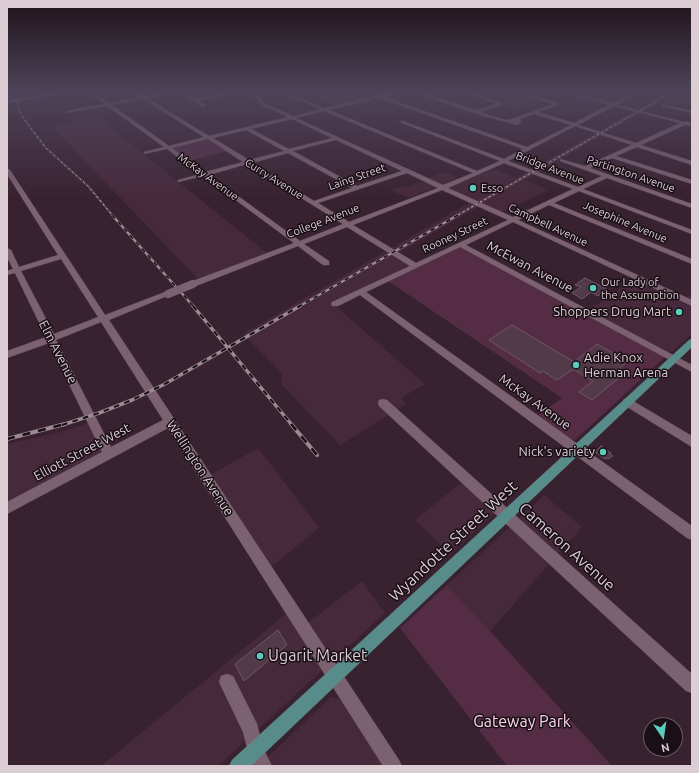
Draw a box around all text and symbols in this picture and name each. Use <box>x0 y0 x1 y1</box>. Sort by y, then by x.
street label: Bridge Avenue <box>514 149 586 187</box>
street label: McKay Avenue <box>175 151 241 203</box>
street label: Partington Avenue <box>585 153 677 195</box>
street label: Curry Avenue <box>242 156 306 202</box>
street label: Laing Street <box>327 161 387 193</box>
place label: Esso <box>481 181 503 195</box>
marker: Esso <box>468 183 478 193</box>
street label: Josephine Avenue <box>581 198 669 246</box>
street label: College Avenue <box>285 201 361 241</box>
street label: Campbell Avenue <box>506 201 590 249</box>
street label: Rooney Street <box>420 214 490 256</box>
street label: McEwan Avenue <box>484 238 576 296</box>
place label: Our Lady of the Assumption <box>601 275 679 301</box>
marker: Our Lady of the Assumption <box>588 283 598 293</box>
place label: Shoppers Drug Mart <box>553 304 671 320</box>
marker: Shoppers Drug Mart <box>674 307 684 317</box>
street label: Elm Avenue <box>35 318 81 386</box>
place label: Adie Knox Herman Arena <box>584 350 668 381</box>
marker: Adie Knox Herman Arena <box>571 360 581 370</box>
street label: McKay Avenue <box>496 371 574 433</box>
street label: Wellington Avenue <box>163 417 237 519</box>
street label: Elliott Street West <box>31 420 133 484</box>
place label: Nick's variety <box>519 444 595 460</box>
marker: Nick's variety <box>598 447 608 457</box>
street label: Wyandotte Street West <box>385 476 521 606</box>
street label: Cameron Avenue <box>515 499 619 595</box>
place label: Ugarit Market <box>268 646 367 666</box>
marker: Ugarit Market <box>255 651 265 661</box>
park label: Gateway Park <box>473 712 571 732</box>
north arrow <box>643 717 683 757</box>
text: N <box>660 741 671 754</box>

